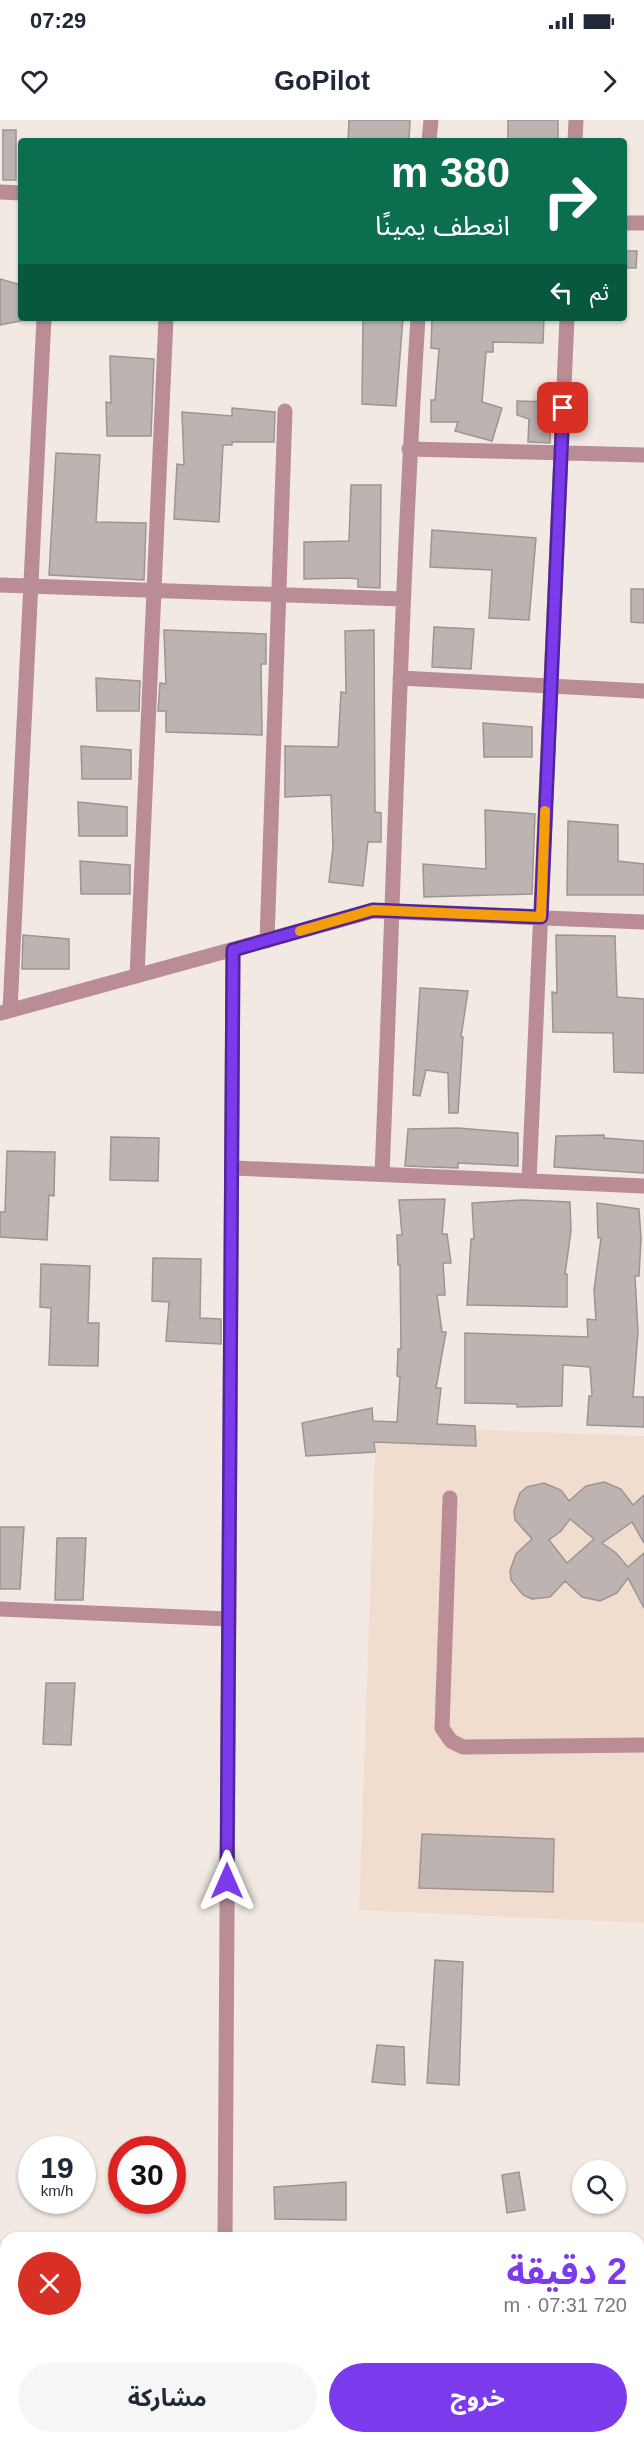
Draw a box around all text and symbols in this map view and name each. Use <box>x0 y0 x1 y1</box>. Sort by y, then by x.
text: 07:29 <box>30 8 86 33</box>
icon: heart <box>18 65 51 98</box>
icon: forward <box>593 65 626 98</box>
text: GoPilot <box>274 66 370 96</box>
text: 380 m <box>391 149 510 196</box>
icon: right <box>531 162 609 240</box>
text: انعطف يمينًا <box>375 211 510 241</box>
icon: left <box>545 276 578 309</box>
text: ثم <box>590 280 609 305</box>
pin <box>537 382 588 433</box>
icon: arrive <box>546 391 579 424</box>
position arrow <box>195 1849 259 1913</box>
speed limit sign: 30 <box>108 2136 186 2214</box>
text: 19 <box>40 2151 74 2184</box>
map controls <box>572 2160 626 2214</box>
button: search <box>572 2160 626 2214</box>
text: km/h <box>41 2182 73 2199</box>
text: 2 دقيقة <box>506 2251 627 2292</box>
button: close <box>18 2252 81 2315</box>
text: 720 m · 07:31 <box>504 2294 627 2316</box>
button: مشاركة <box>18 2363 317 2432</box>
button: خروج <box>329 2363 627 2432</box>

